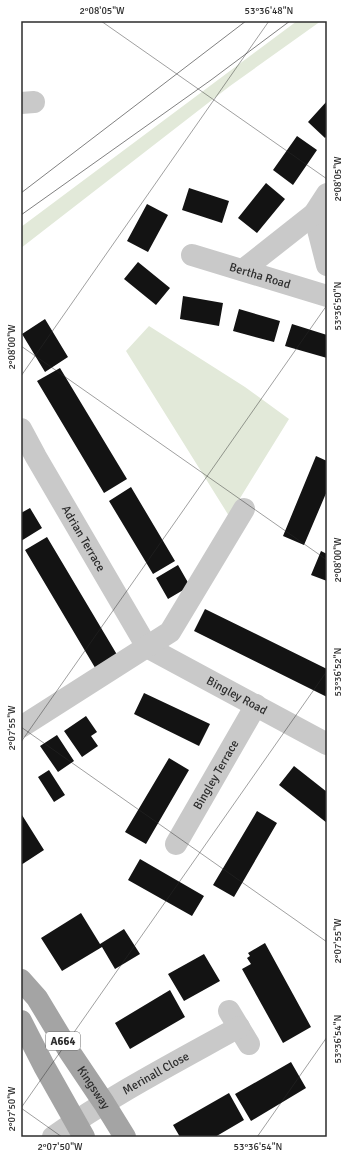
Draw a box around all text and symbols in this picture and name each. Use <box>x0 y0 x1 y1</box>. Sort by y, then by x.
text: 2°08'05"W <box>79 5 125 17</box>
text: 53°36'48"N <box>245 5 293 17</box>
text: 2°08'05"W <box>332 156 344 202</box>
street label: Bertha Road <box>228 259 292 292</box>
text: 53°36'50"N <box>332 282 344 330</box>
text: 2°08'00"W <box>6 324 18 370</box>
street label: Adrian Terrace <box>58 503 109 574</box>
text: 2°08'00"W <box>332 537 344 583</box>
text: 53°36'52"N <box>332 648 344 696</box>
street label: Bingley Road <box>204 673 270 718</box>
text: 2°07'55"W <box>6 705 18 751</box>
street label: Bingley Terrace <box>190 737 242 812</box>
text: 2°07'55"W <box>332 918 344 964</box>
text: 53°36'54"N <box>332 1015 344 1063</box>
road number: A664 <box>46 1032 80 1050</box>
street label: Merinall Close <box>120 1048 192 1098</box>
street label: Kingsway <box>74 1063 114 1112</box>
text: 2°07'50"W <box>6 1086 18 1132</box>
text: 2°07'50"W <box>37 1141 83 1153</box>
text: 53°36'54"N <box>234 1141 282 1153</box>

